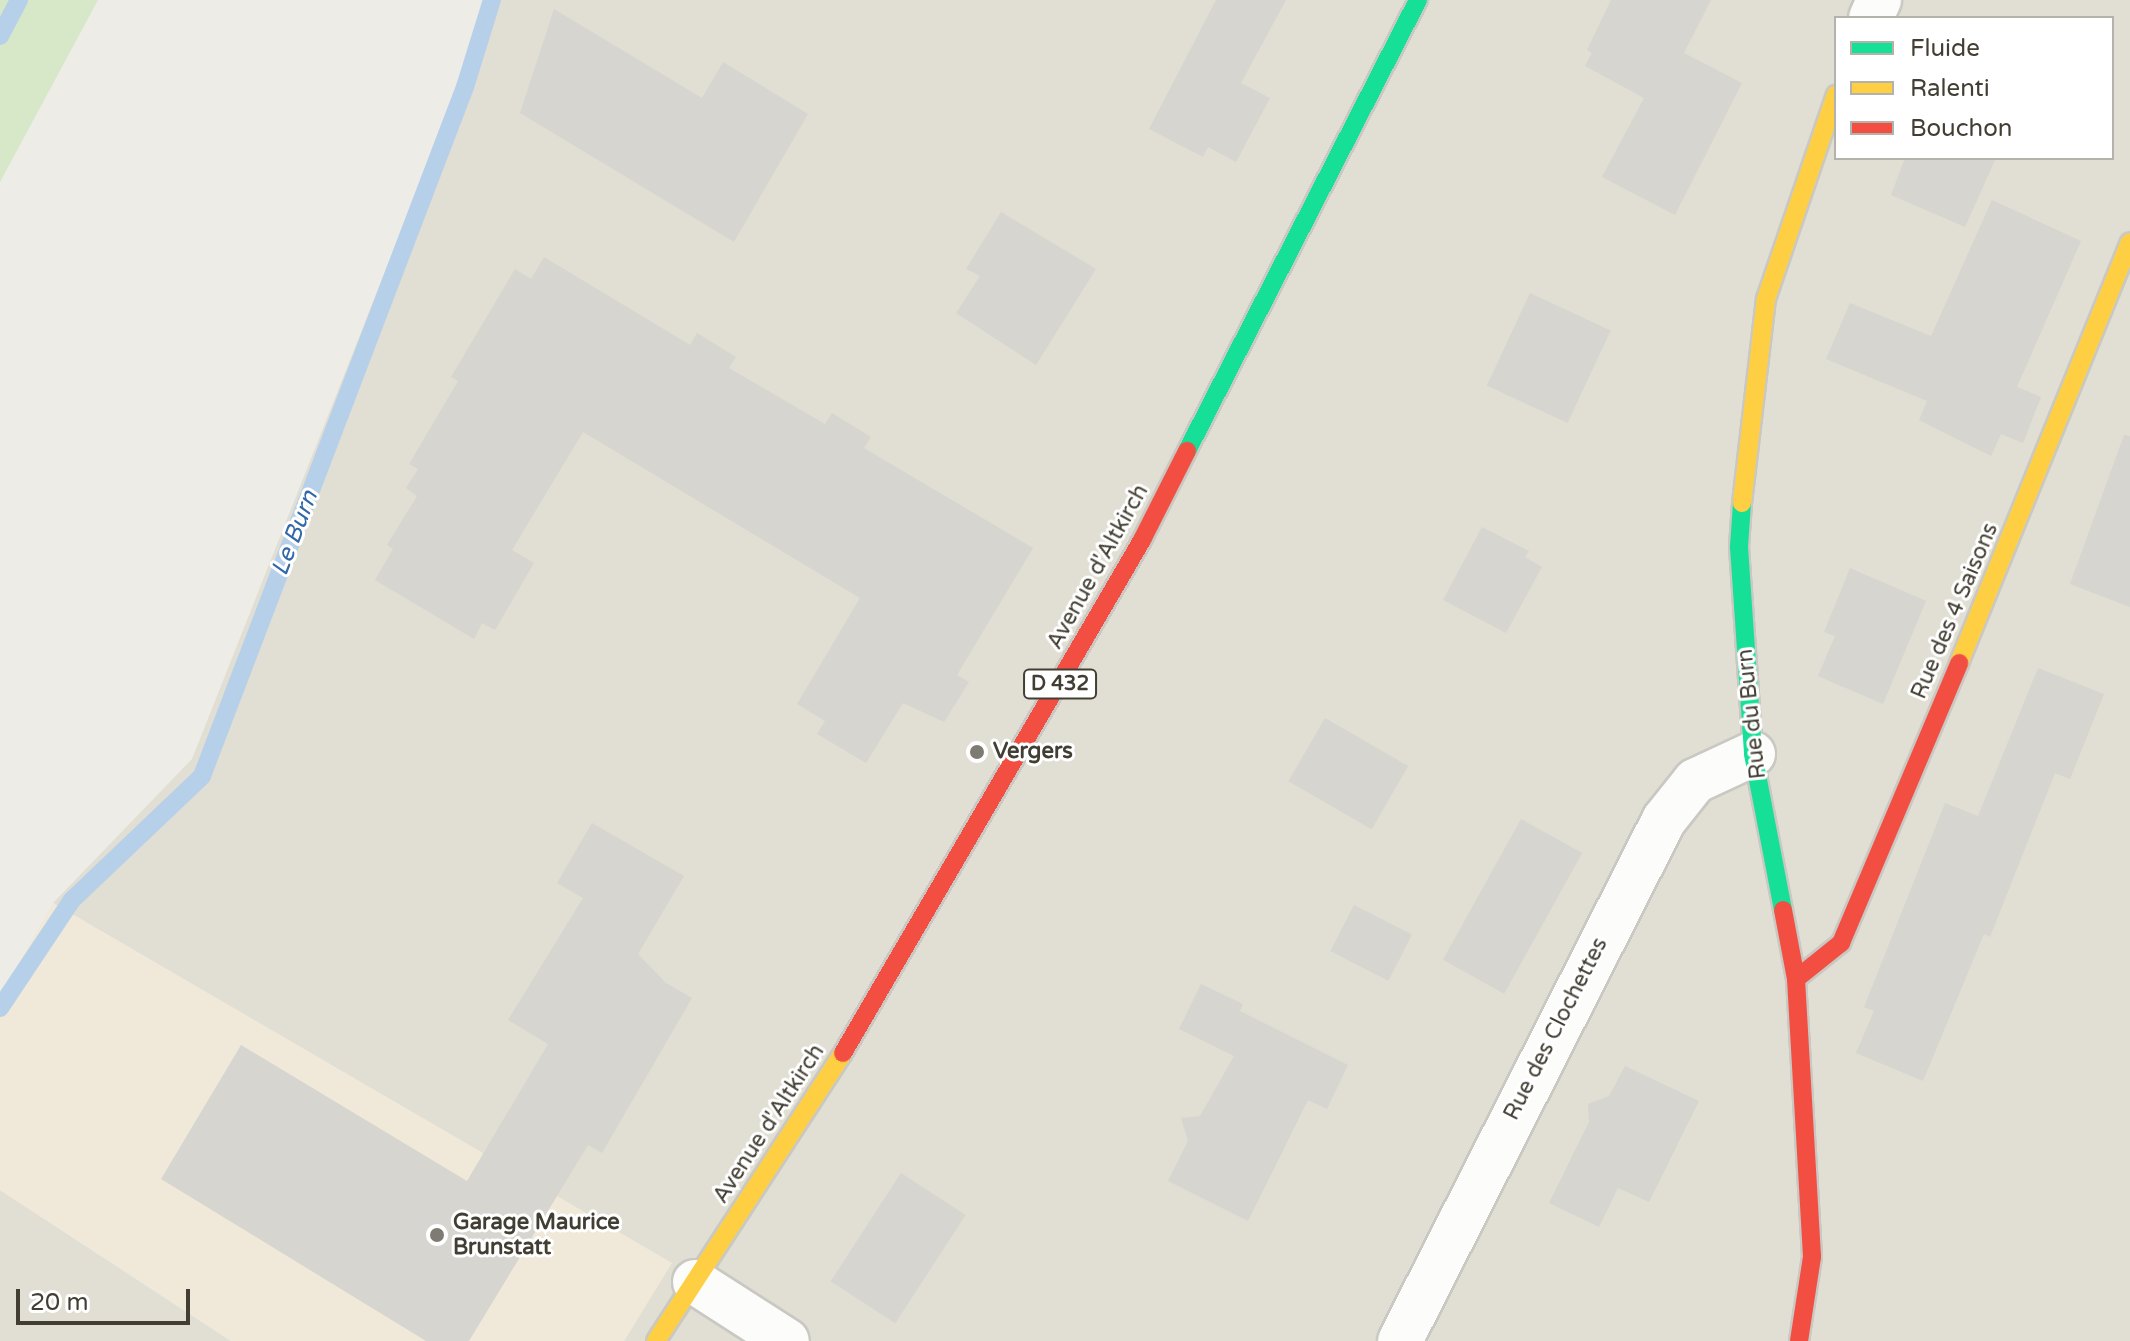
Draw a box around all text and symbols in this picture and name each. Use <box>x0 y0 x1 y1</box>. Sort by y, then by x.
legend <box>1834 16 2114 160</box>
text: Fluide <box>1910 34 1980 63</box>
text: Ralenti <box>1910 74 1990 103</box>
text: Bouchon <box>1910 114 2012 143</box>
street label: Avenue d'Altkirch <box>1042 480 1154 654</box>
water label: Le Burn <box>266 487 324 579</box>
street label: Rue des 4 Saisons <box>1906 519 2004 703</box>
street label: Rue du Burn <box>1732 648 1772 780</box>
road number: D 432 <box>1022 668 1098 700</box>
place label: Vergers <box>993 739 1073 765</box>
marker: Vergers <box>968 743 986 761</box>
street label: Rue des Clochettes <box>1499 933 1613 1125</box>
street label: Avenue d'Altkirch <box>708 1040 830 1208</box>
place label: Garage Maurice Brunstatt <box>453 1209 620 1260</box>
marker: Garage Maurice Brunstatt <box>428 1226 446 1244</box>
scale bar <box>20 1273 194 1323</box>
text: 20 m <box>30 1288 88 1317</box>

